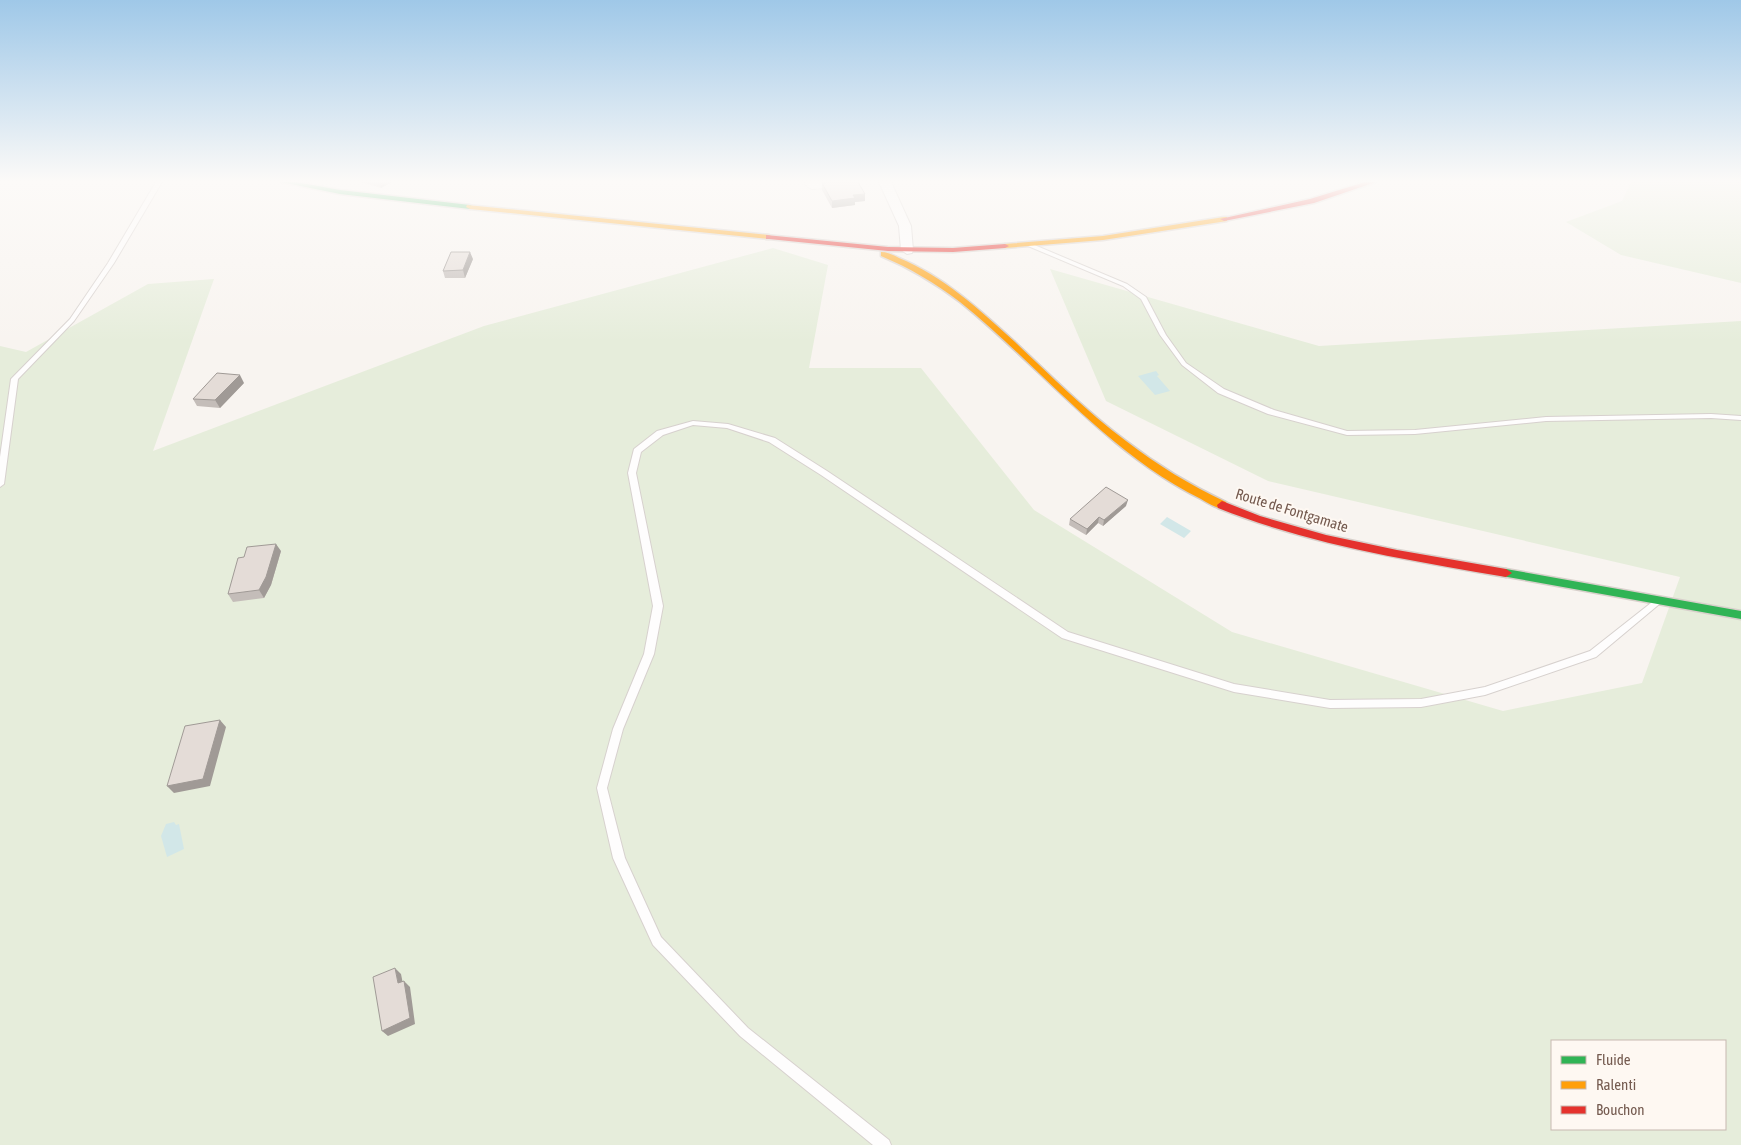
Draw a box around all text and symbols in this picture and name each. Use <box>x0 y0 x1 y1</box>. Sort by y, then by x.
street label: Route de Fontgamate <box>1234 485 1351 535</box>
legend <box>1551 1040 1726 1130</box>
text: Fluide <box>1596 1051 1631 1068</box>
text: Ralenti <box>1596 1076 1636 1093</box>
text: Bouchon <box>1596 1101 1645 1118</box>

